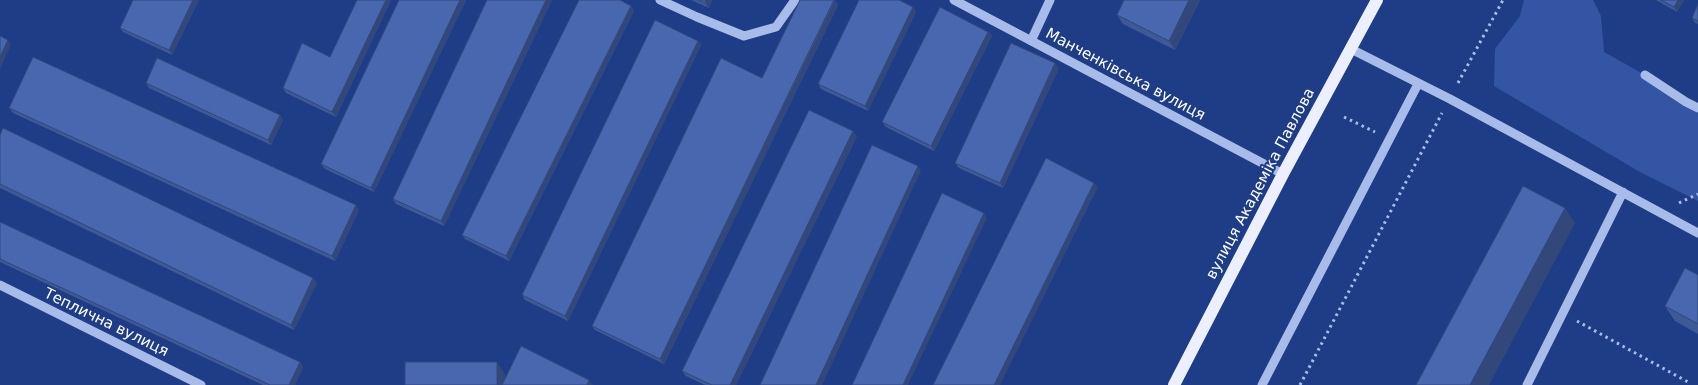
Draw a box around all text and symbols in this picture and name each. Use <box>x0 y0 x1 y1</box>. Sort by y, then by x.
street label: Манченківська вулиця <box>1042 25 1208 125</box>
street label: вулиця Академіка Павлова <box>1203 85 1319 283</box>
street label: Теплична вулиця <box>41 285 171 361</box>

